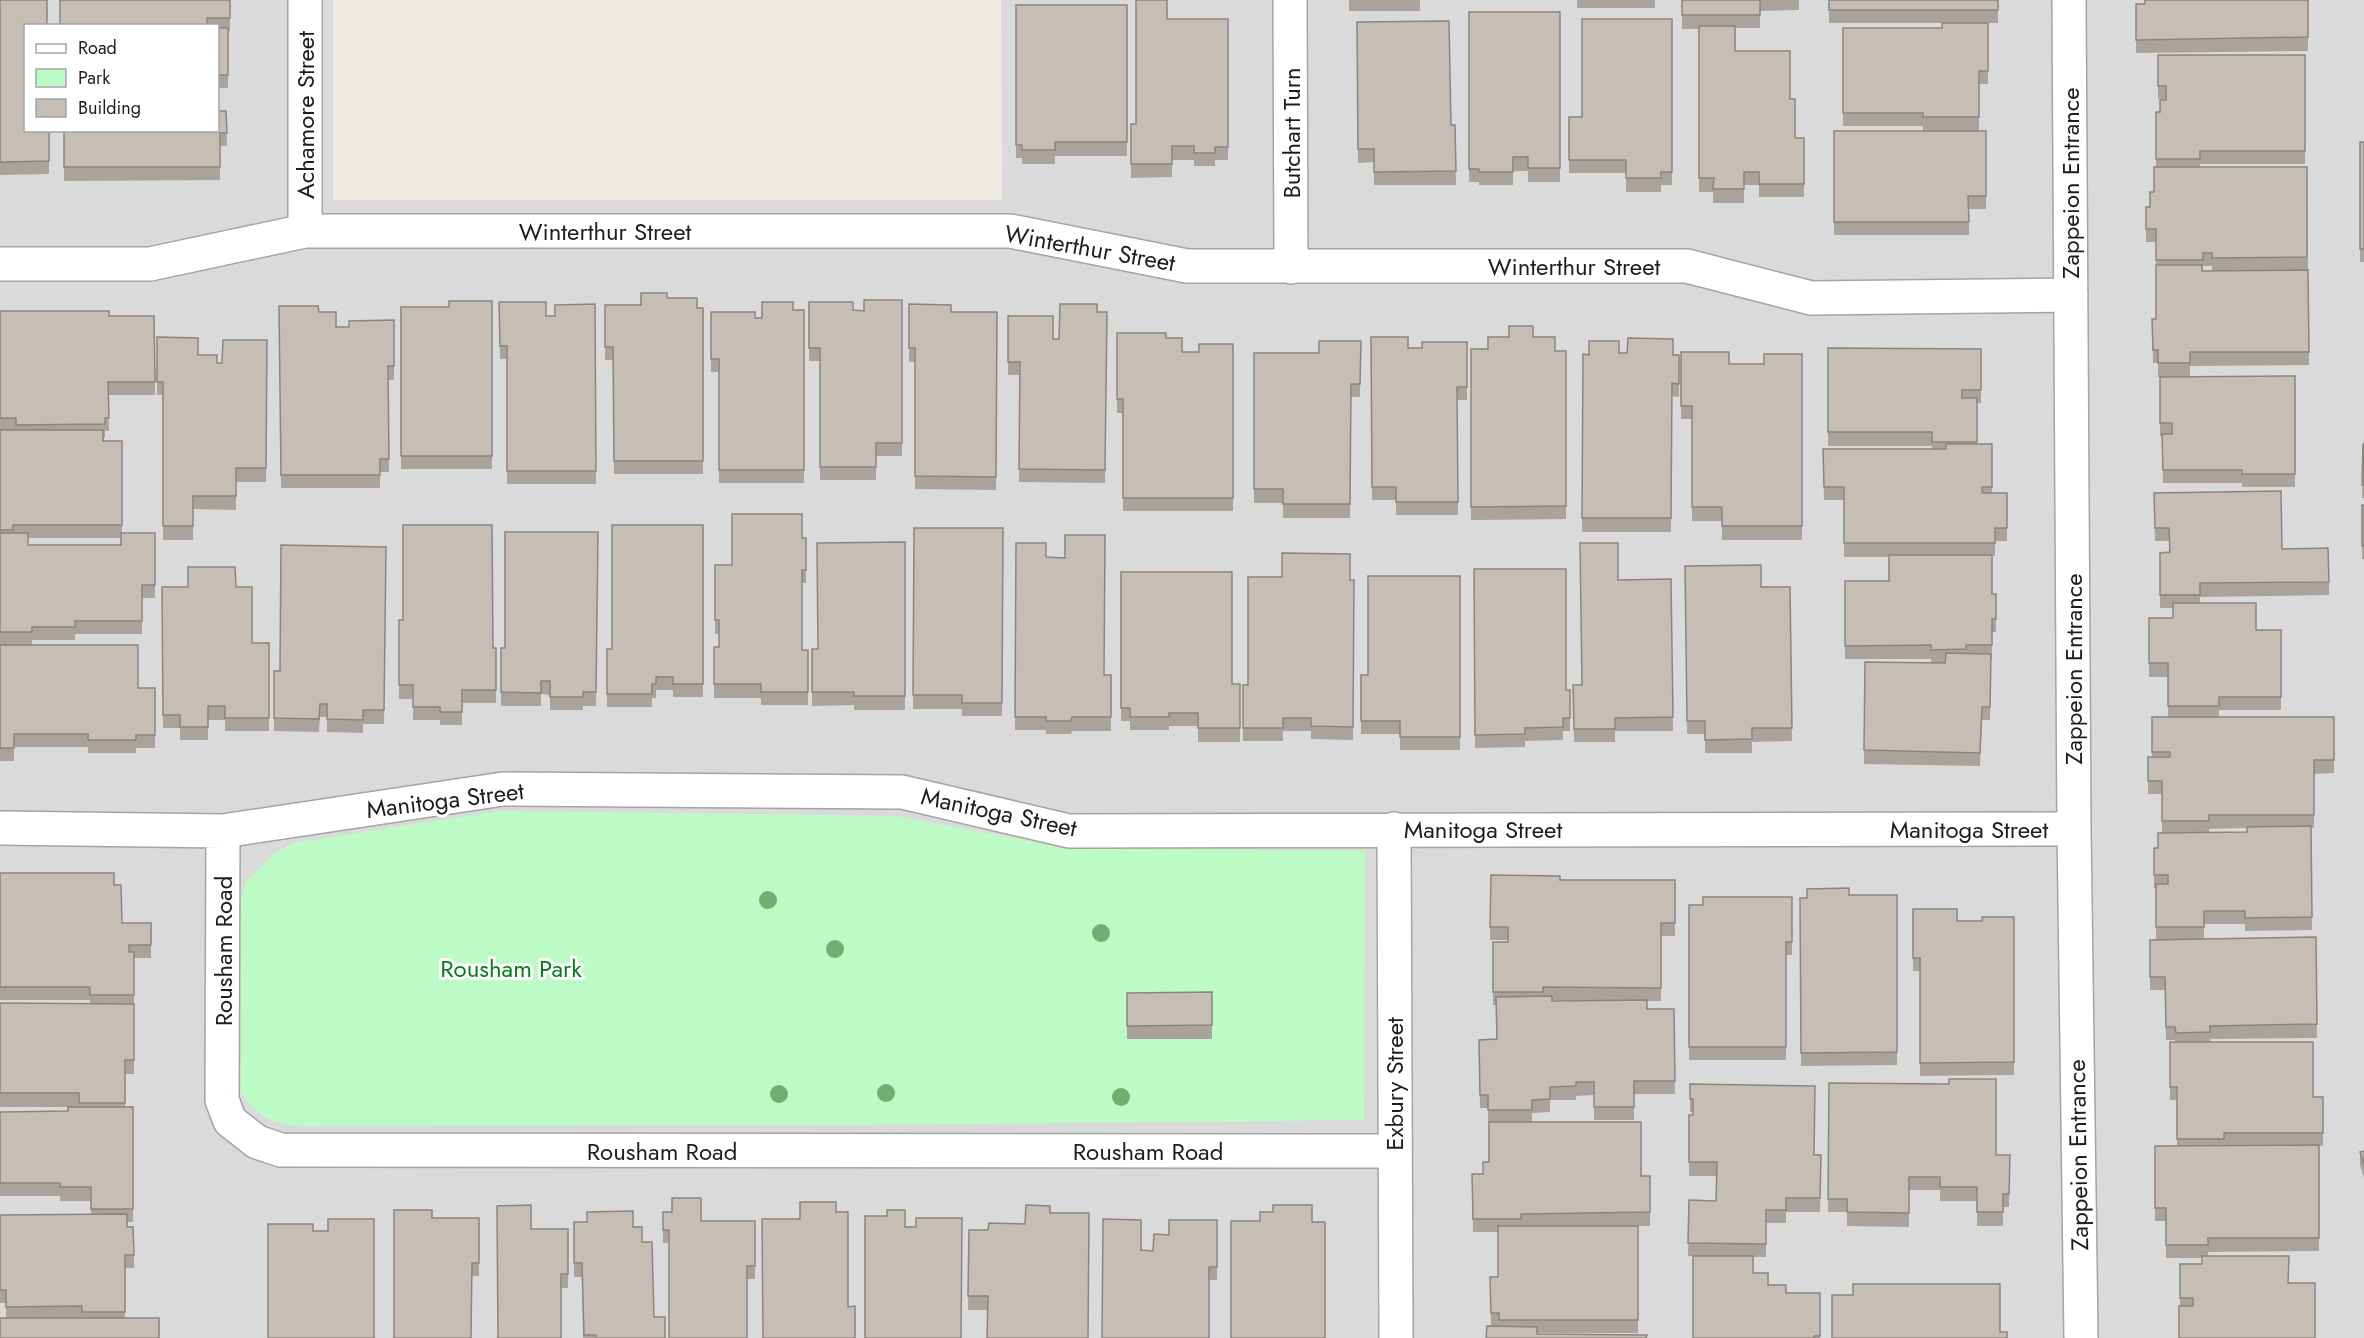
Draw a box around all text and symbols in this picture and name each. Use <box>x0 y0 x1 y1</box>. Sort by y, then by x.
legend <box>24 24 219 132</box>
street label: Achamore Street <box>288 31 323 199</box>
text: Road <box>78 35 117 61</box>
text: Park <box>78 65 110 91</box>
street label: Butchart Turn <box>1274 67 1309 199</box>
street label: Zappeion Entrance <box>2053 87 2088 279</box>
text: Building <box>78 95 141 121</box>
street label: Winterthur Street <box>519 214 692 249</box>
street label: Winterthur Street <box>1002 216 1178 280</box>
street label: Winterthur Street <box>1488 249 1661 284</box>
street label: Zappeion Entrance <box>2056 573 2091 765</box>
street label: Manitoga Street <box>364 773 526 827</box>
street label: Manitoga Street <box>918 778 1080 846</box>
street label: Manitoga Street <box>1404 812 1562 847</box>
street label: Manitoga Street <box>1890 812 2048 847</box>
street label: Rousham Road <box>206 876 241 1026</box>
park label: Rousham Park <box>440 951 582 986</box>
street label: Exbury Street <box>1377 1017 1412 1151</box>
street label: Zappeion Entrance <box>2059 1059 2097 1251</box>
street label: Rousham Road <box>587 1134 737 1169</box>
street label: Rousham Road <box>1073 1134 1223 1169</box>

